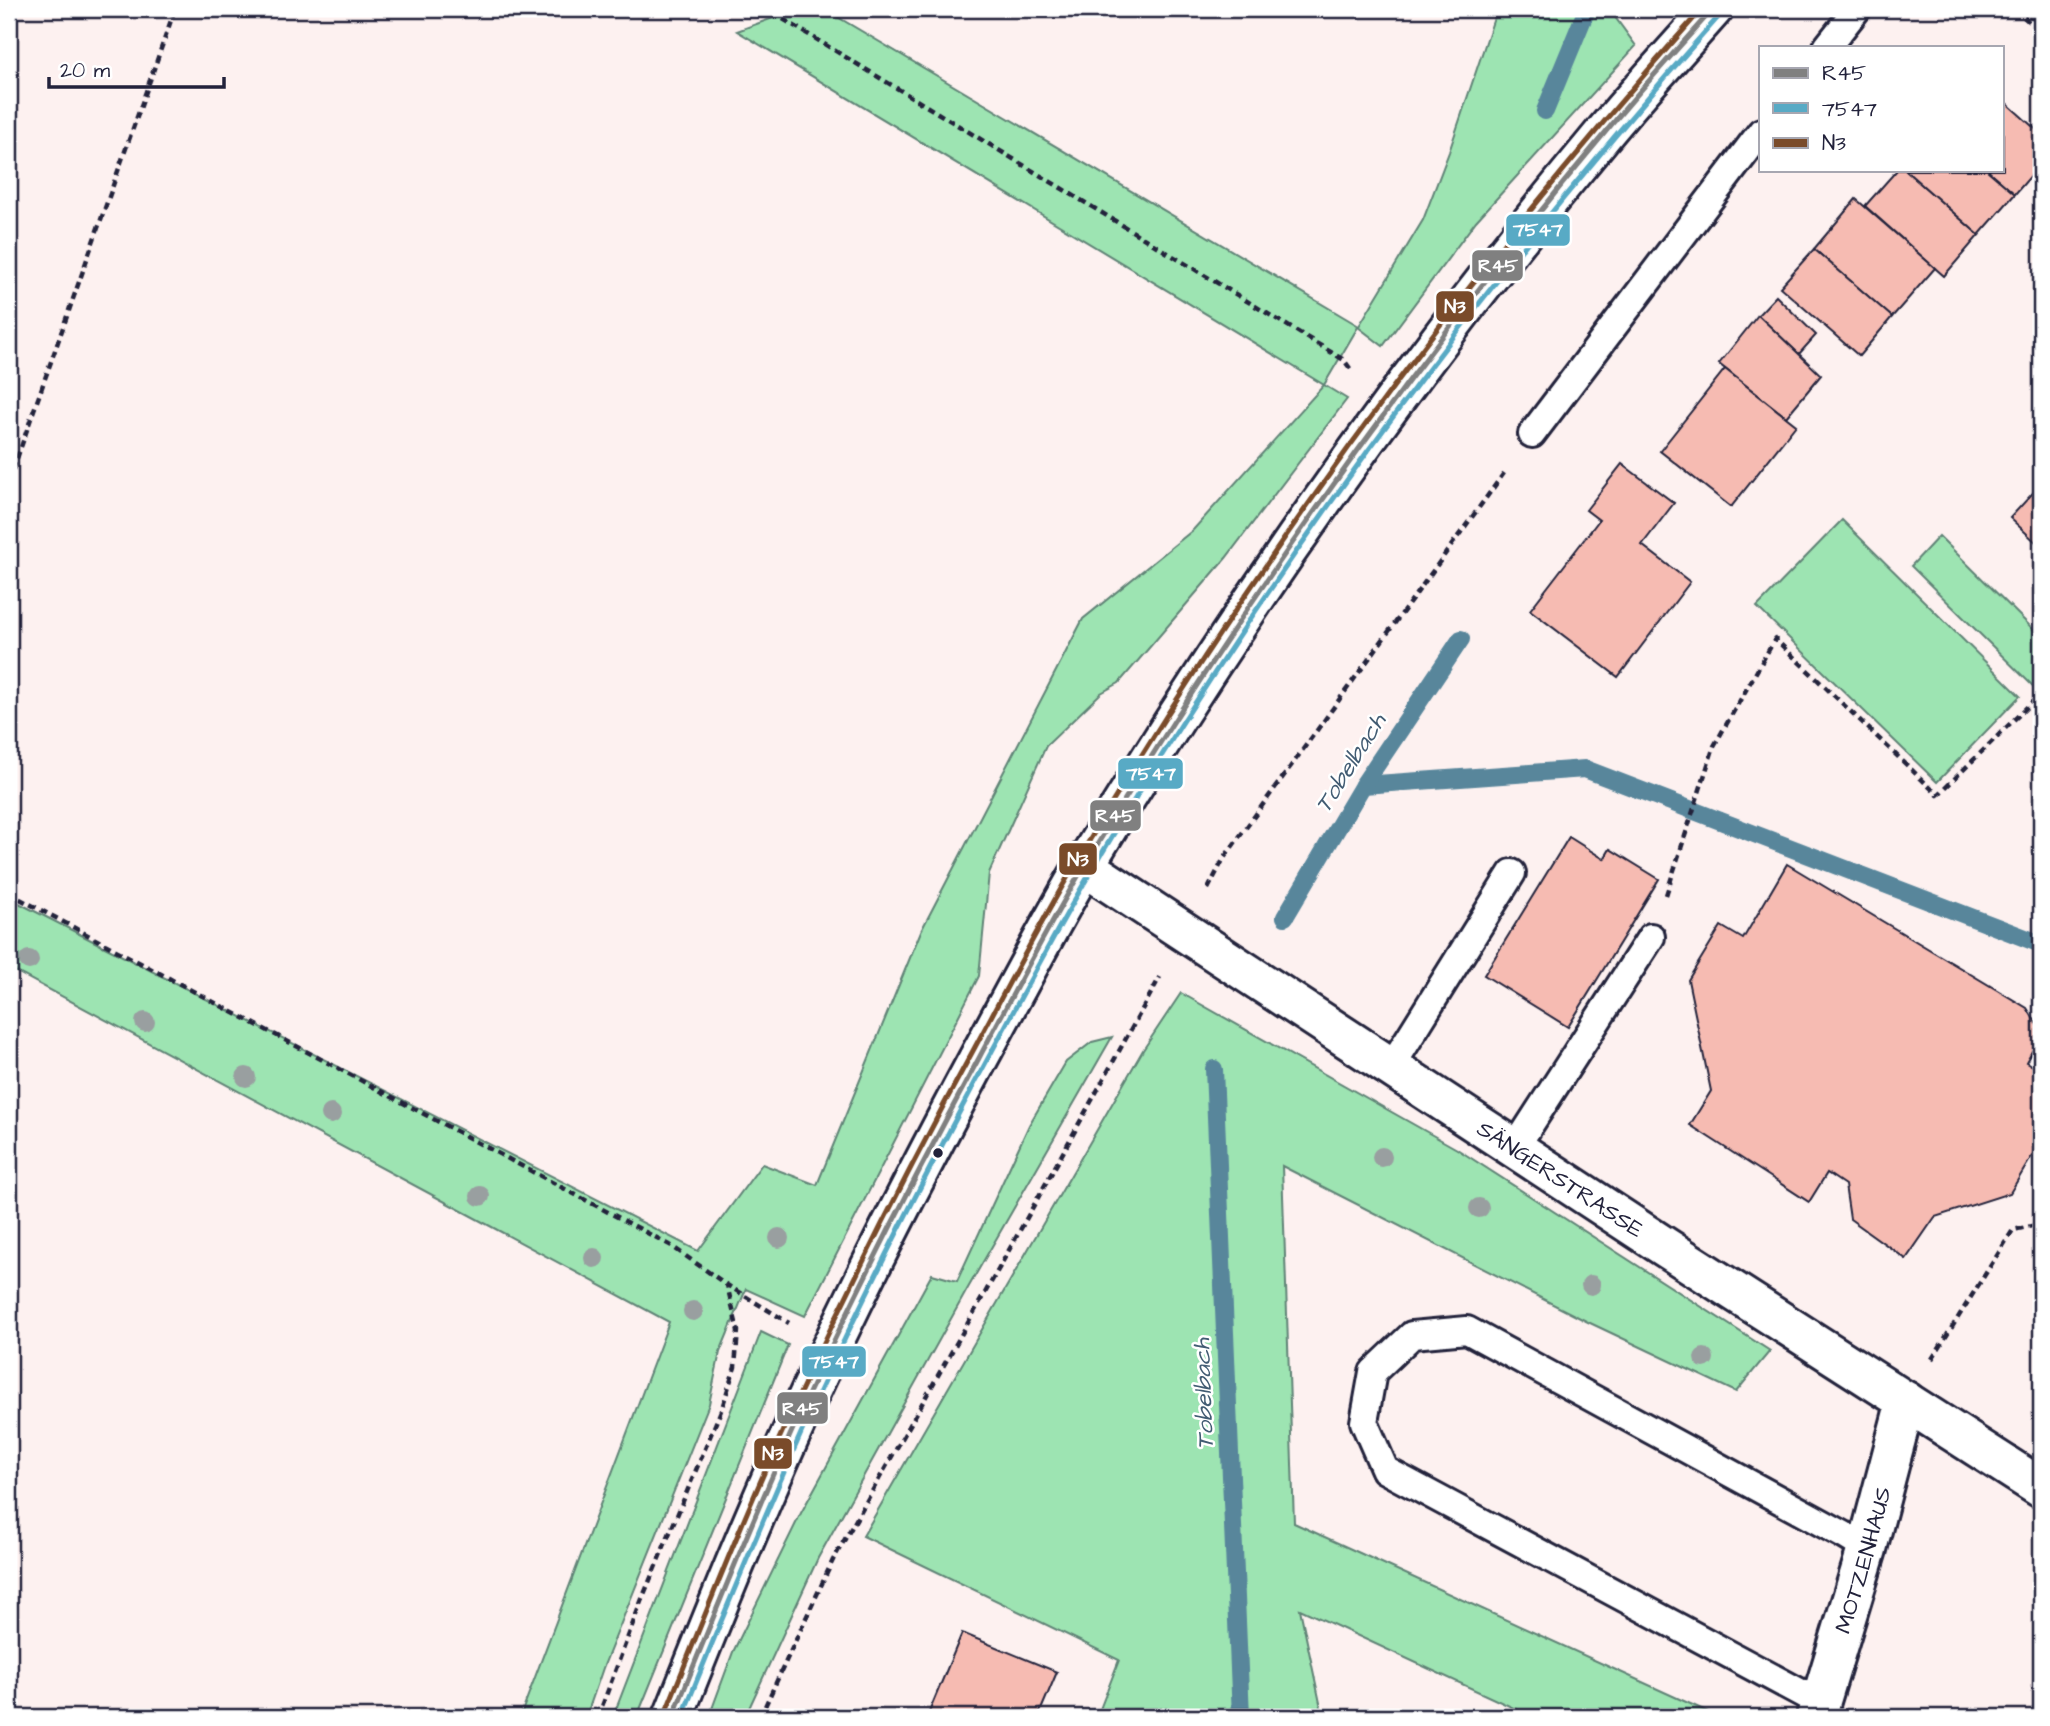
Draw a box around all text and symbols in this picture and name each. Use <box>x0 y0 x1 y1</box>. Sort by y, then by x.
scale bar <box>49 46 224 90</box>
legend <box>1759 46 2004 172</box>
text: 20 m <box>60 56 111 85</box>
text: R45 <box>1822 59 1866 88</box>
text: 7547 <box>1822 95 1877 124</box>
text: N3 <box>1822 129 1846 158</box>
line badge: 7547 <box>1505 213 1571 247</box>
text: 7547 <box>1512 217 1563 244</box>
line badge: R45 <box>1471 249 1524 282</box>
text: R45 <box>1478 253 1519 280</box>
line badge: N3 <box>1435 290 1475 323</box>
text: N3 <box>1444 294 1466 321</box>
water label: Tobelbach <box>1307 706 1395 820</box>
line badge: 7547 <box>1117 757 1184 790</box>
text: 7547 <box>1125 761 1176 788</box>
line badge: R45 <box>1089 799 1142 832</box>
text: R45 <box>1095 803 1136 830</box>
line badge: N3 <box>1058 842 1098 876</box>
text: N3 <box>1067 847 1089 874</box>
street label: SÄNGERSTRASSE <box>1470 1113 1650 1246</box>
unlabelled marker <box>931 1146 945 1160</box>
water label: Tobelbach <box>1185 1337 1223 1450</box>
line badge: 7547 <box>801 1345 867 1378</box>
text: 7547 <box>808 1349 859 1376</box>
line badge: R45 <box>776 1391 829 1425</box>
text: R45 <box>782 1396 823 1423</box>
line badge: N3 <box>753 1437 793 1470</box>
text: N3 <box>762 1441 784 1468</box>
street label: MOTZENHAUS <box>1827 1483 1900 1637</box>

